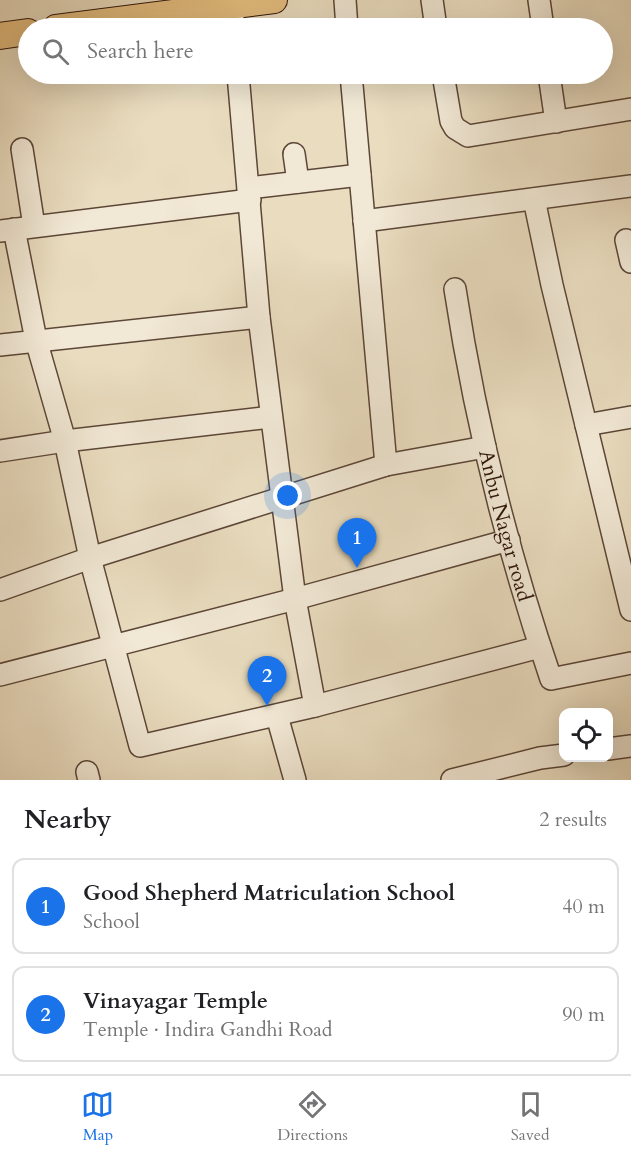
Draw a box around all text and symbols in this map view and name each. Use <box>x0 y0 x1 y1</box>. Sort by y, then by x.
search box <box>18 18 613 84</box>
icon: search <box>39 35 72 68</box>
text: Search here <box>87 36 194 66</box>
street label: Anbu Nagar road <box>472 447 540 605</box>
your location <box>273 481 302 510</box>
pin: 1 <box>338 518 376 568</box>
pin: 2 <box>248 656 286 706</box>
map controls <box>559 708 613 762</box>
button: locate <box>559 708 613 762</box>
text: Nearby <box>24 802 112 837</box>
text: 2 results <box>539 806 607 833</box>
text: Good Shepherd Matriculation School <box>83 878 455 908</box>
text: 1 <box>40 893 51 920</box>
text: 40 m <box>562 893 605 920</box>
text: School <box>83 908 140 935</box>
text: Vinayagar Temple <box>83 986 268 1016</box>
text: 2 <box>40 1001 51 1028</box>
text: 90 m <box>562 1001 605 1028</box>
text: Temple · Indira Gandhi Road <box>83 1016 332 1043</box>
tab: Map <box>81 1088 114 1146</box>
tab: Directions <box>277 1088 348 1146</box>
tab: Saved <box>511 1088 550 1146</box>

